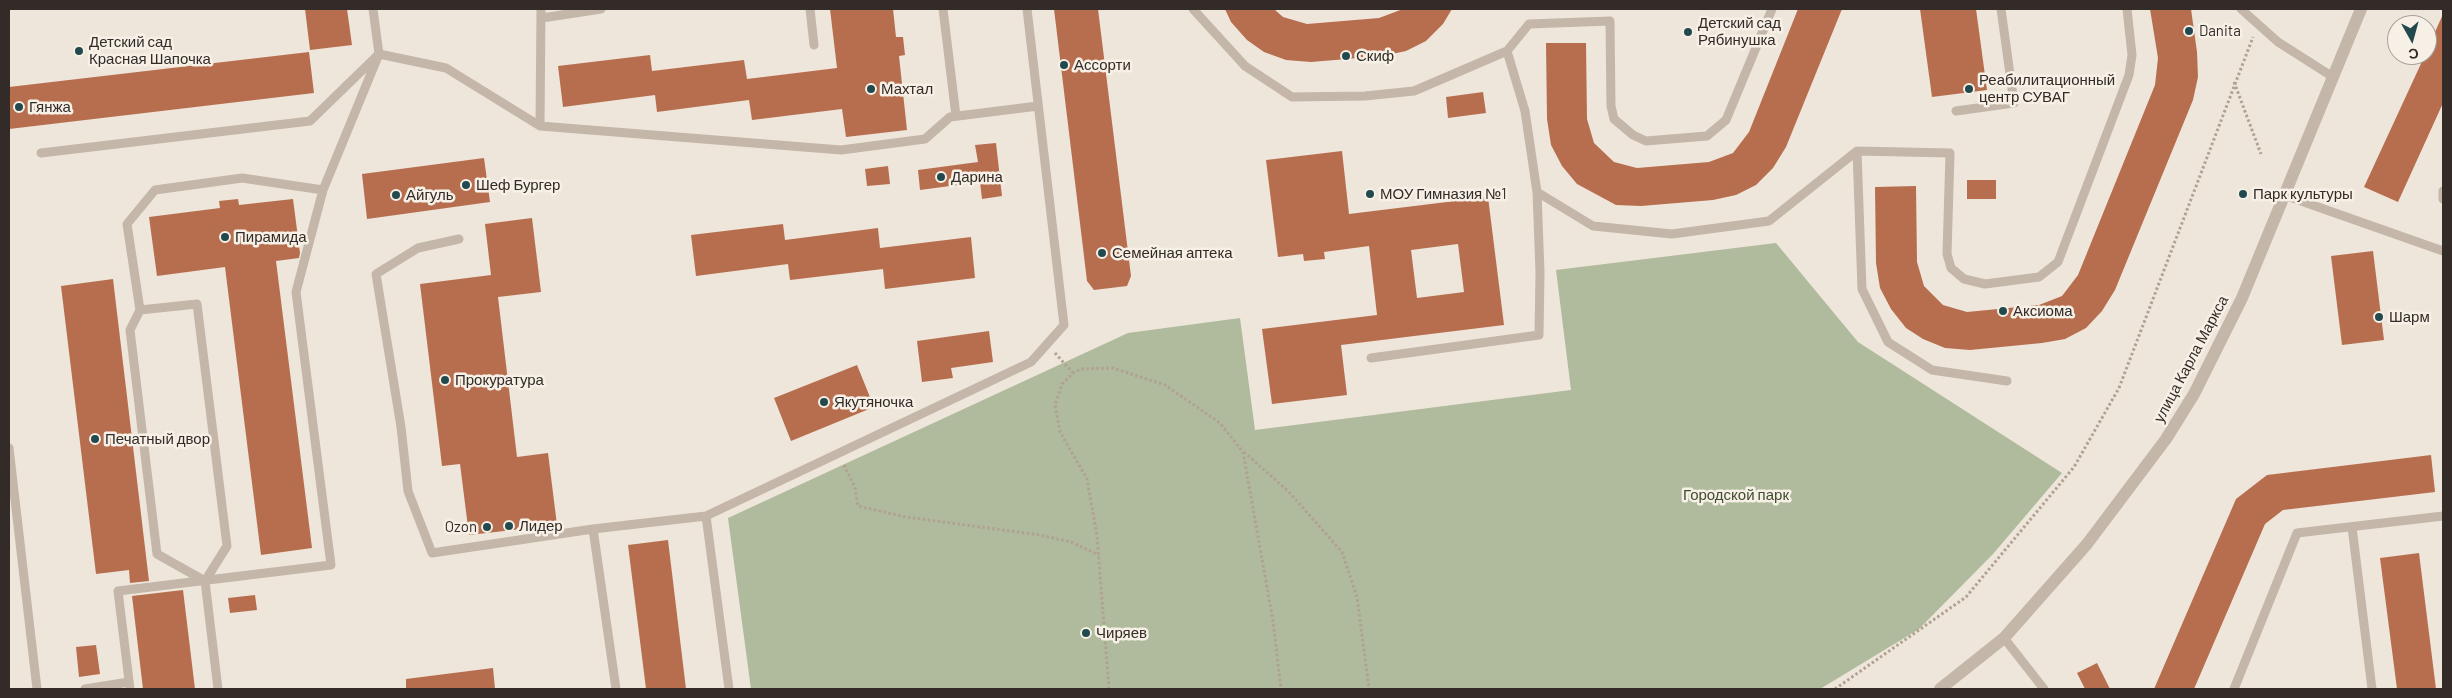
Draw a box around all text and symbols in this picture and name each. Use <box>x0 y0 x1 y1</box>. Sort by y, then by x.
place label: Детский сад Рябинушка <box>1698 14 1781 49</box>
north arrow <box>2387 15 2437 65</box>
place label: Danita <box>2199 22 2241 40</box>
marker: Danita <box>2183 25 2195 37</box>
marker: Детский сад Рябинушка <box>1682 26 1694 38</box>
place label: Детский сад Красная Шапочка <box>89 33 211 68</box>
marker: Детский сад Красная Шапочка <box>73 45 85 57</box>
text: С <box>2408 45 2420 63</box>
place label: Скиф <box>1356 47 1394 65</box>
marker: Скиф <box>1340 50 1352 62</box>
place label: Ассорти <box>1074 56 1131 74</box>
marker: Ассорти <box>1058 59 1070 71</box>
place label: Реабилитационный центр СУВАГ <box>1979 71 2115 106</box>
place label: Махтал <box>881 80 933 98</box>
marker: Махтал <box>865 83 877 95</box>
marker: Реабилитационный центр СУВАГ <box>1963 83 1975 95</box>
place label: Гянжа <box>29 98 71 116</box>
marker: Гянжа <box>13 101 25 113</box>
place label: Дарина <box>951 168 1003 186</box>
marker: Дарина <box>935 171 947 183</box>
place label: Шеф Бургер <box>476 176 560 194</box>
marker: Шеф Бургер <box>460 179 472 191</box>
place label: МОУ Гимназия №1 <box>1380 185 1507 203</box>
place label: Парк культуры <box>2253 185 2353 203</box>
place label: Айгуль <box>406 186 454 204</box>
marker: МОУ Гимназия №1 <box>1364 188 1376 200</box>
marker: Парк культуры <box>2237 188 2249 200</box>
marker: Айгуль <box>390 189 402 201</box>
place label: Пирамида <box>235 228 307 246</box>
marker: Пирамида <box>219 231 231 243</box>
place label: Семейная аптека <box>1112 244 1233 262</box>
marker: Семейная аптека <box>1096 247 1108 259</box>
street label: улица Карла Маркса <box>2150 292 2232 426</box>
place label: Аксиома <box>2013 302 2073 320</box>
marker: Аксиома <box>1997 305 2009 317</box>
place label: Шарм <box>2389 308 2430 326</box>
marker: Шарм <box>2373 311 2385 323</box>
place label: Прокуратура <box>455 371 544 389</box>
marker: Прокуратура <box>439 374 451 386</box>
place label: Якутяночка <box>834 393 913 411</box>
marker: Якутяночка <box>818 396 830 408</box>
place label: Печатный двор <box>105 430 210 448</box>
marker: Печатный двор <box>89 433 101 445</box>
park label: Городской парк <box>1683 486 1789 504</box>
place label: Лидер <box>519 517 563 535</box>
place label: Ozon <box>445 518 477 536</box>
marker: Лидер <box>503 520 515 532</box>
marker: Ozon <box>481 521 493 533</box>
place label: Чиряев <box>1096 624 1147 642</box>
marker: Чиряев <box>1080 627 1092 639</box>

